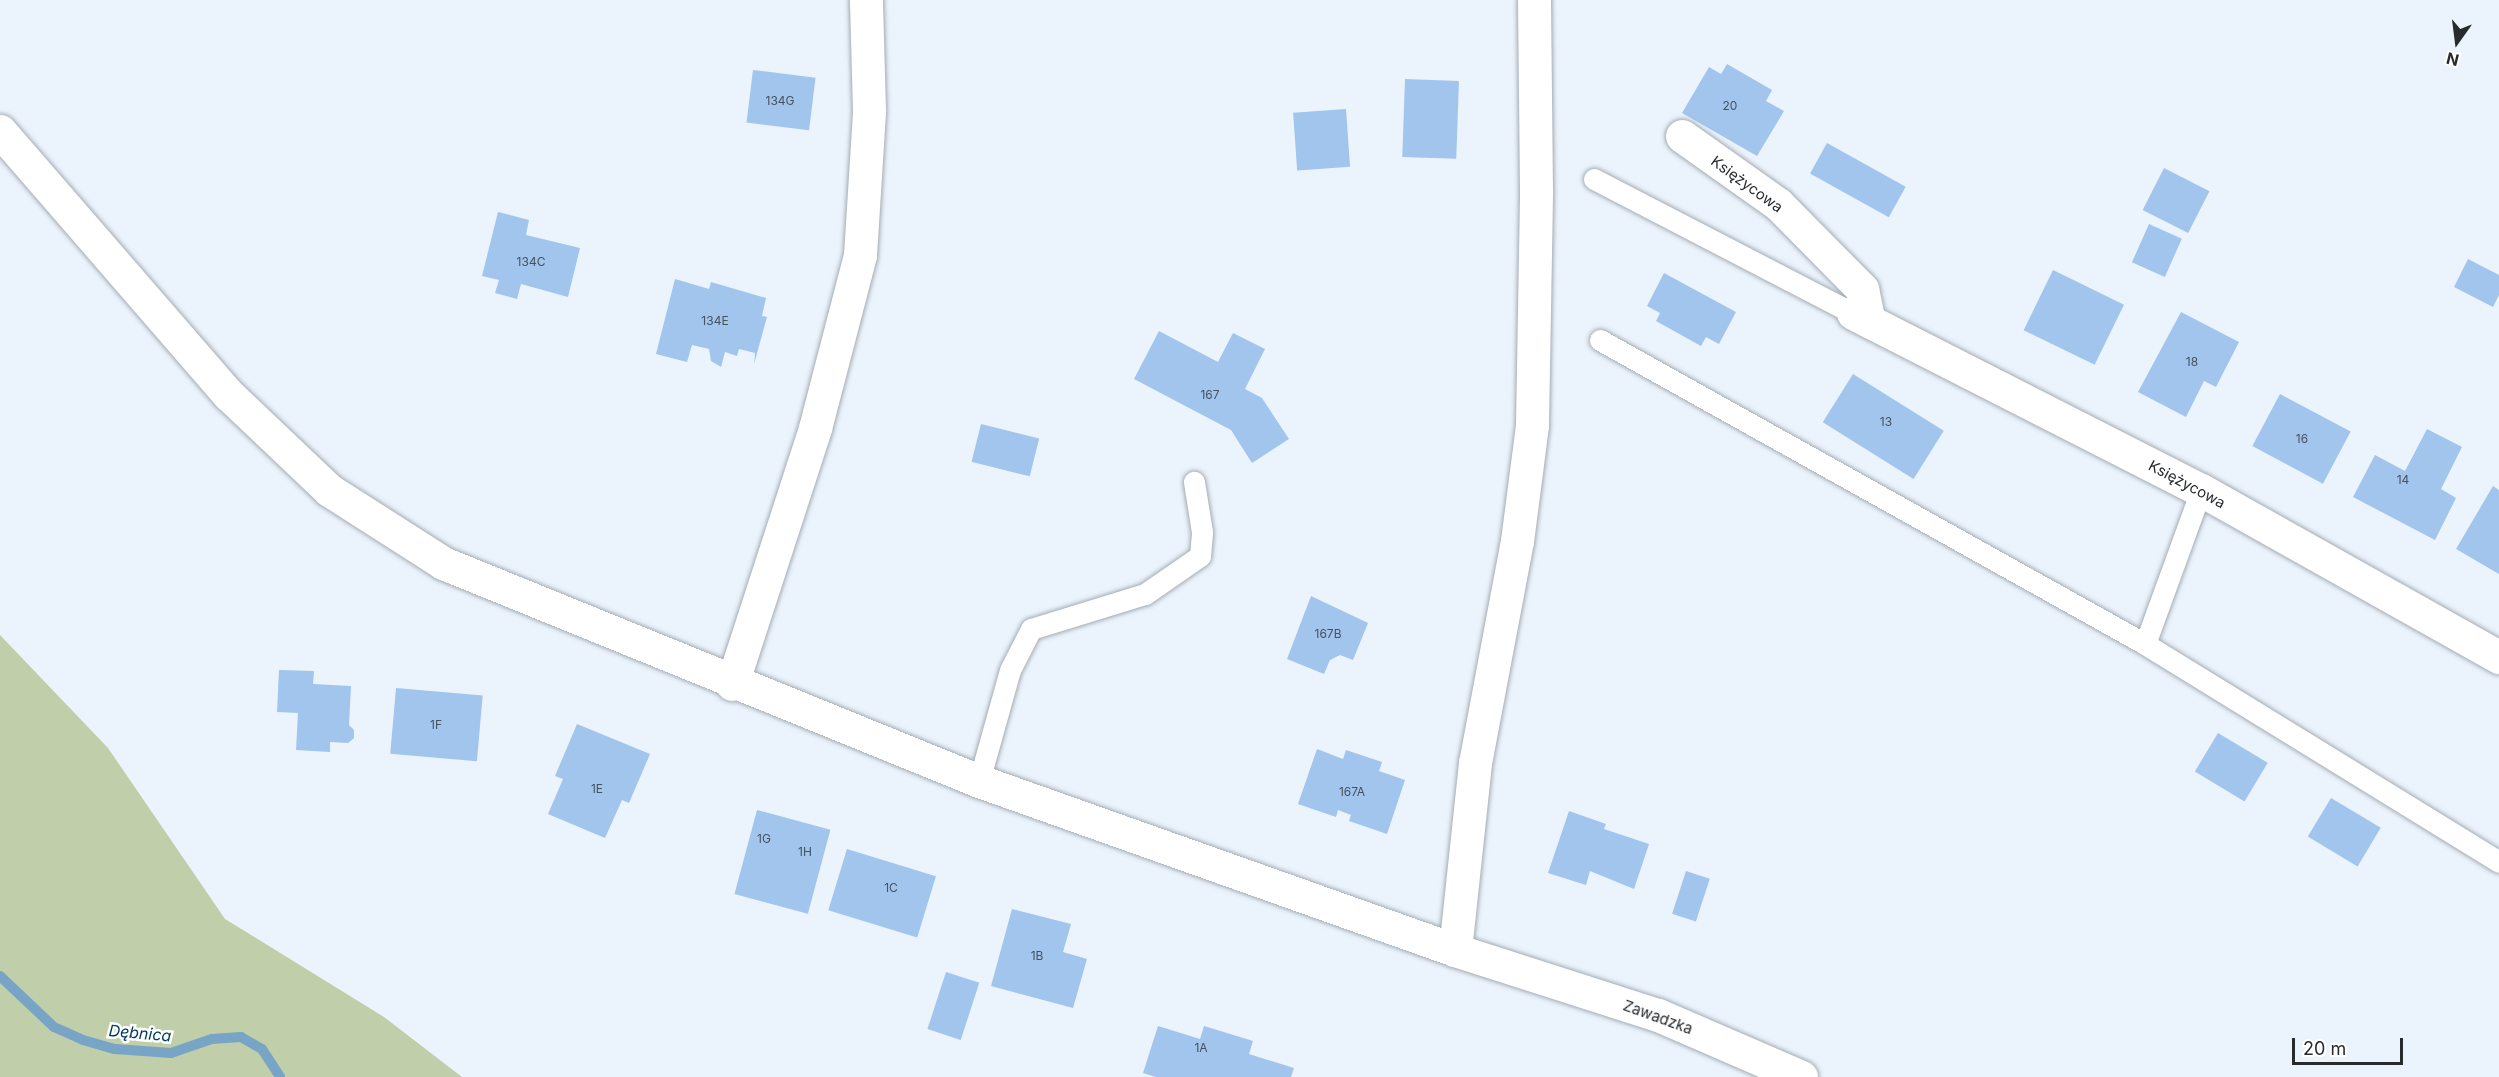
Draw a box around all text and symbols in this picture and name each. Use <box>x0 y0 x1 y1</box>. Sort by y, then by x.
north arrow <box>2427 12 2487 72</box>
text: N <box>2444 48 2461 71</box>
house number: 134G <box>766 94 794 108</box>
house number: 20 <box>1723 99 1737 113</box>
street label: Księżycowa <box>1708 152 1786 216</box>
house number: 134C <box>517 255 545 269</box>
house number: 134E <box>701 314 729 328</box>
house number: 18 <box>2186 355 2198 369</box>
house number: 167 <box>1200 388 1220 402</box>
house number: 13 <box>1880 415 1892 429</box>
house number: 16 <box>2296 432 2308 446</box>
street label: Księżycowa <box>2145 456 2229 512</box>
house number: 14 <box>2397 473 2409 487</box>
house number: 167B <box>1315 627 1341 641</box>
house number: 1F <box>430 718 442 732</box>
house number: 1E <box>591 782 603 796</box>
house number: 167A <box>1339 785 1365 799</box>
house number: 1G <box>757 832 771 846</box>
house number: 1H <box>798 845 812 859</box>
house number: 1C <box>884 881 898 895</box>
house number: 1B <box>1031 949 1043 963</box>
street label: Zawadzka <box>1621 996 1695 1038</box>
water label: Dębnica <box>108 1021 172 1045</box>
scale bar <box>2295 1026 2406 1064</box>
text: 20 m <box>2303 1038 2346 1059</box>
house number: 1A <box>1194 1041 1208 1055</box>

